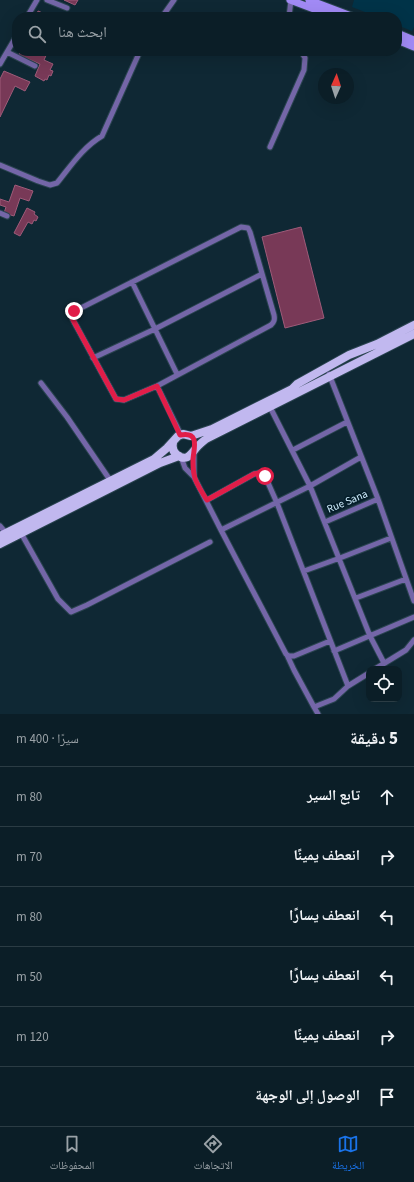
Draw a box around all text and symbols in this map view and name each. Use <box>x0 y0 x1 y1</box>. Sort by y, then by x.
search box <box>12 12 402 56</box>
text: ابحث هنا <box>58 22 107 43</box>
icon: search <box>26 23 48 45</box>
north arrow <box>318 68 354 104</box>
route end <box>65 302 83 320</box>
route start <box>256 467 274 485</box>
street label: Rue Sana <box>325 486 370 517</box>
map controls <box>366 666 402 702</box>
button: locate <box>366 666 402 702</box>
text: 5 دقيقة <box>350 727 398 751</box>
text: سيرًا · 400 m <box>16 730 79 748</box>
text: تابع السير <box>307 785 360 806</box>
icon: ahead <box>376 786 398 808</box>
text: 80 m <box>16 788 42 806</box>
text: انعطف يمينًا <box>293 845 360 866</box>
icon: right <box>376 846 398 868</box>
text: 70 m <box>16 848 42 866</box>
text: انعطف يسارًا <box>289 905 360 926</box>
icon: left <box>376 906 398 928</box>
text: 80 m <box>16 908 42 926</box>
text: انعطف يسارًا <box>289 965 360 986</box>
icon: left <box>376 966 398 988</box>
text: 50 m <box>16 968 42 986</box>
text: انعطف يمينًا <box>293 1025 360 1046</box>
icon: right <box>376 1026 398 1048</box>
text: 120 m <box>16 1028 49 1046</box>
text: الوصول إلى الوجهة <box>255 1085 360 1106</box>
icon: arrive <box>376 1086 398 1108</box>
tab: المحفوظات <box>50 1133 94 1176</box>
tab: الاتجاهات <box>194 1133 233 1176</box>
tab: الخريطة <box>332 1133 364 1176</box>

